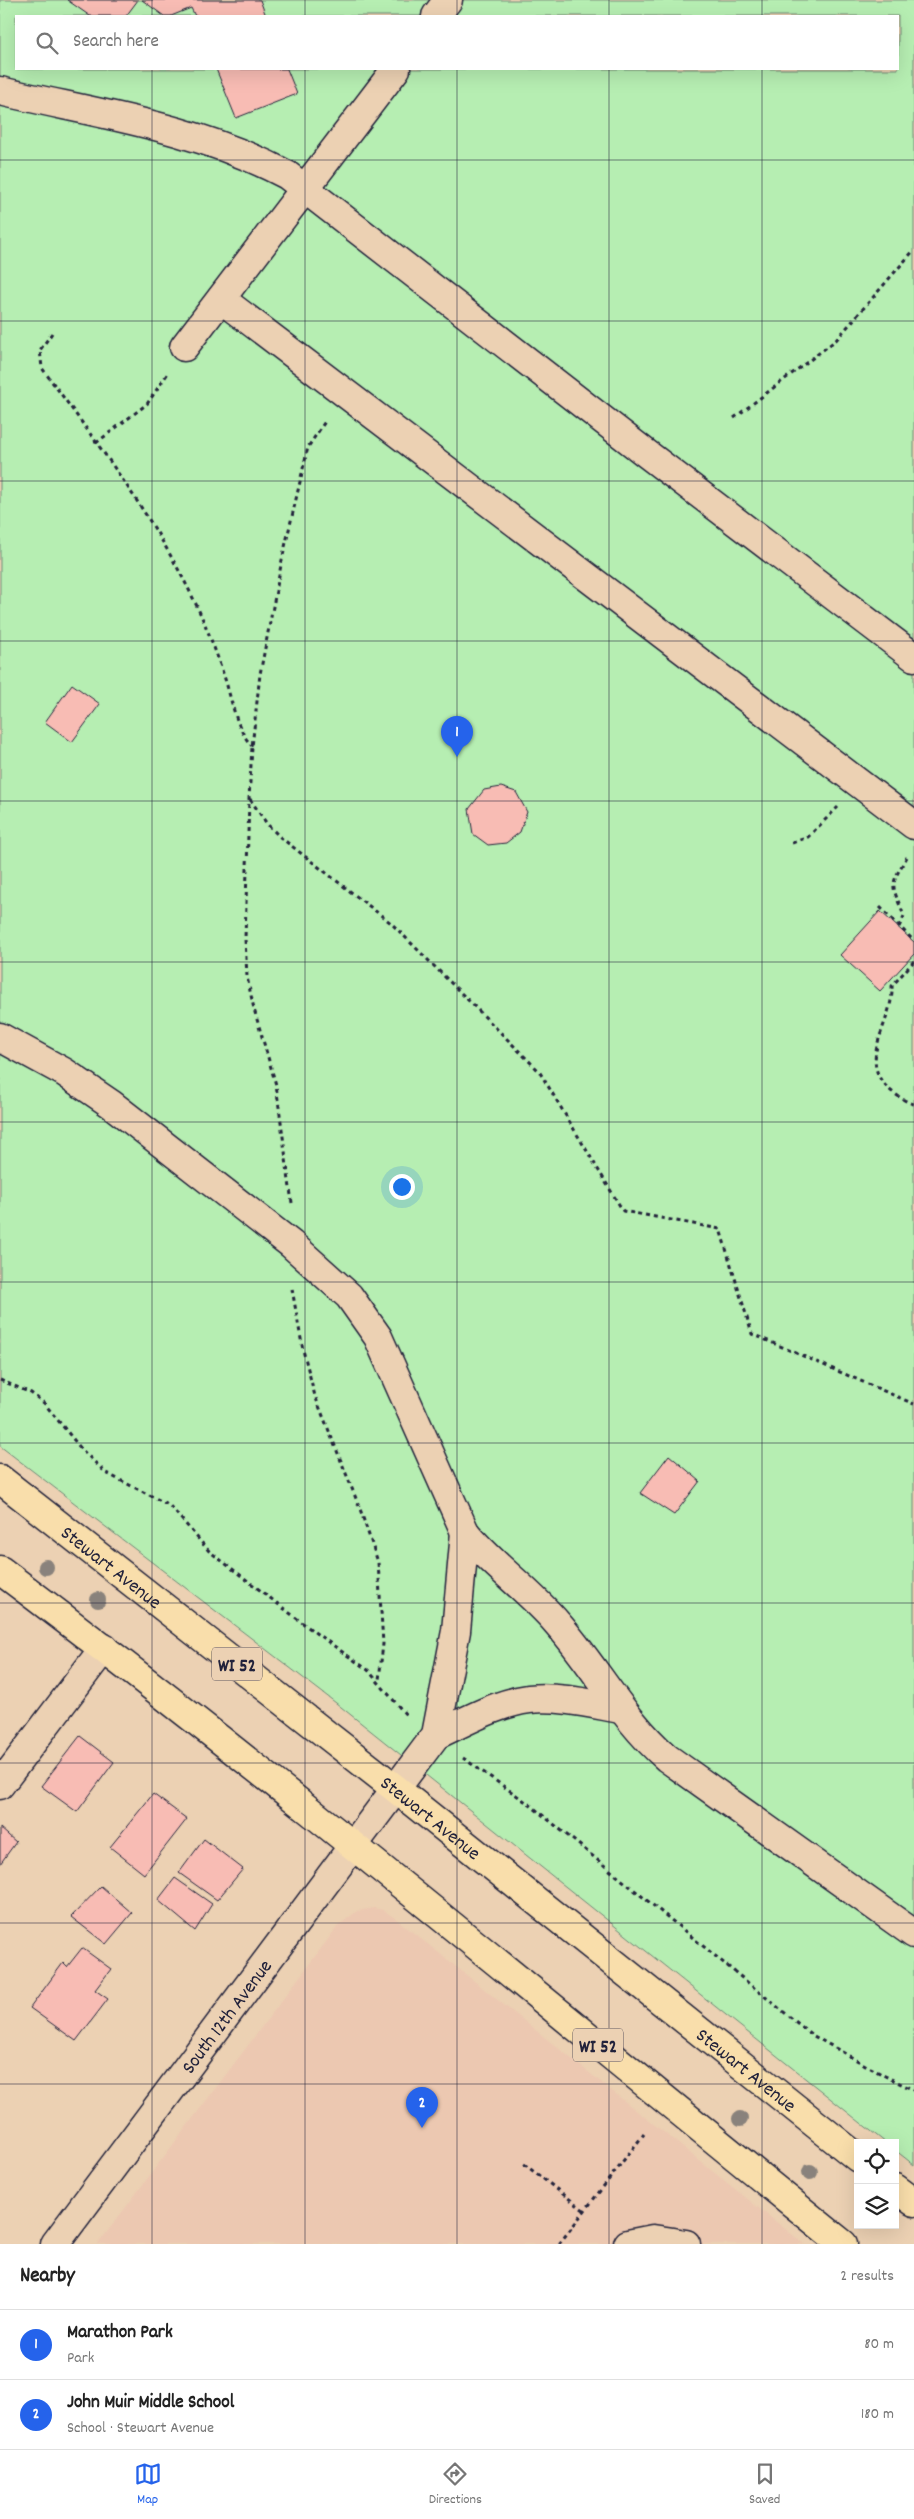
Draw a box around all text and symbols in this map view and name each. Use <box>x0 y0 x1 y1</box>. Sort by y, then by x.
search box <box>15 15 899 70</box>
icon: search <box>33 29 61 57</box>
text: Search here <box>73 29 159 56</box>
pin: 1 <box>441 716 473 757</box>
your location <box>389 1174 415 1200</box>
street label: Stewart Avenue <box>54 1520 167 1617</box>
road number: WI 52 <box>212 1648 262 1680</box>
street label: Stewart Avenue <box>373 1771 486 1868</box>
street label: South 12th Avenue <box>176 1954 280 2081</box>
street label: Stewart Avenue <box>689 2023 801 2121</box>
road number: WI 52 <box>573 2028 623 2062</box>
pin: 2 <box>406 2087 438 2128</box>
map controls <box>854 2139 899 2229</box>
button: locate <box>854 2139 899 2184</box>
button: layers <box>854 2184 899 2229</box>
text: Nearby <box>20 2262 75 2292</box>
text: 2 results <box>840 2265 894 2288</box>
text: Marathon Park <box>67 2320 173 2347</box>
text: 1 <box>34 2333 38 2356</box>
text: 80 m <box>864 2333 894 2356</box>
text: Park <box>67 2347 94 2370</box>
text: John Muir Middle School <box>67 2390 234 2417</box>
text: 2 <box>33 2403 40 2426</box>
text: 180 m <box>861 2403 894 2426</box>
text: School · Stewart Avenue <box>67 2417 214 2440</box>
tab: Map <box>134 2460 162 2510</box>
tab: Directions <box>429 2460 482 2510</box>
tab: Saved <box>749 2460 780 2510</box>

